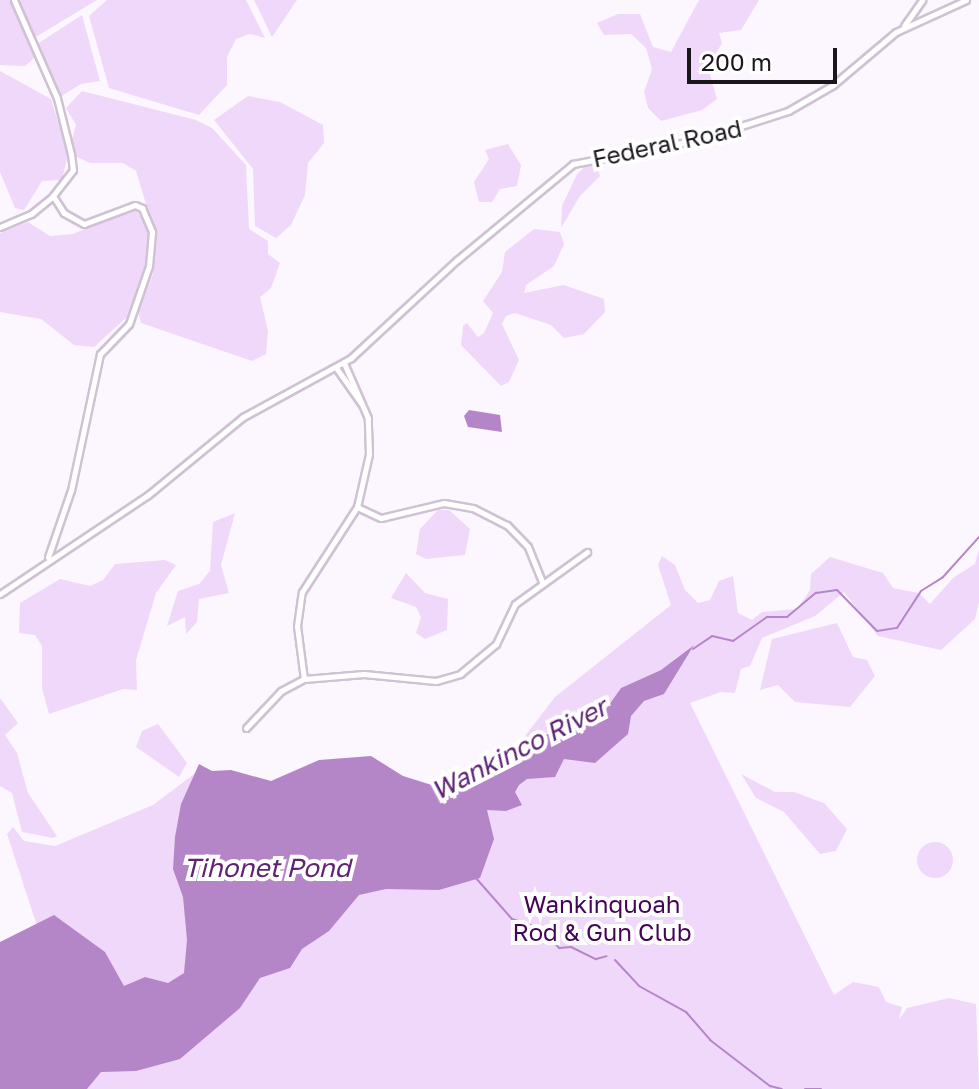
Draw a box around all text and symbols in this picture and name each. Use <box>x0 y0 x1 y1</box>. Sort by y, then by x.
scale bar <box>691 32 841 82</box>
text: 200 m <box>701 47 772 76</box>
street label: Federal Road <box>590 113 744 173</box>
water label: Wankinco River <box>426 691 612 807</box>
water label: Tihonet Pond <box>184 852 350 884</box>
park label: Wankinquoah Rod & Gun Club <box>513 890 691 946</box>

